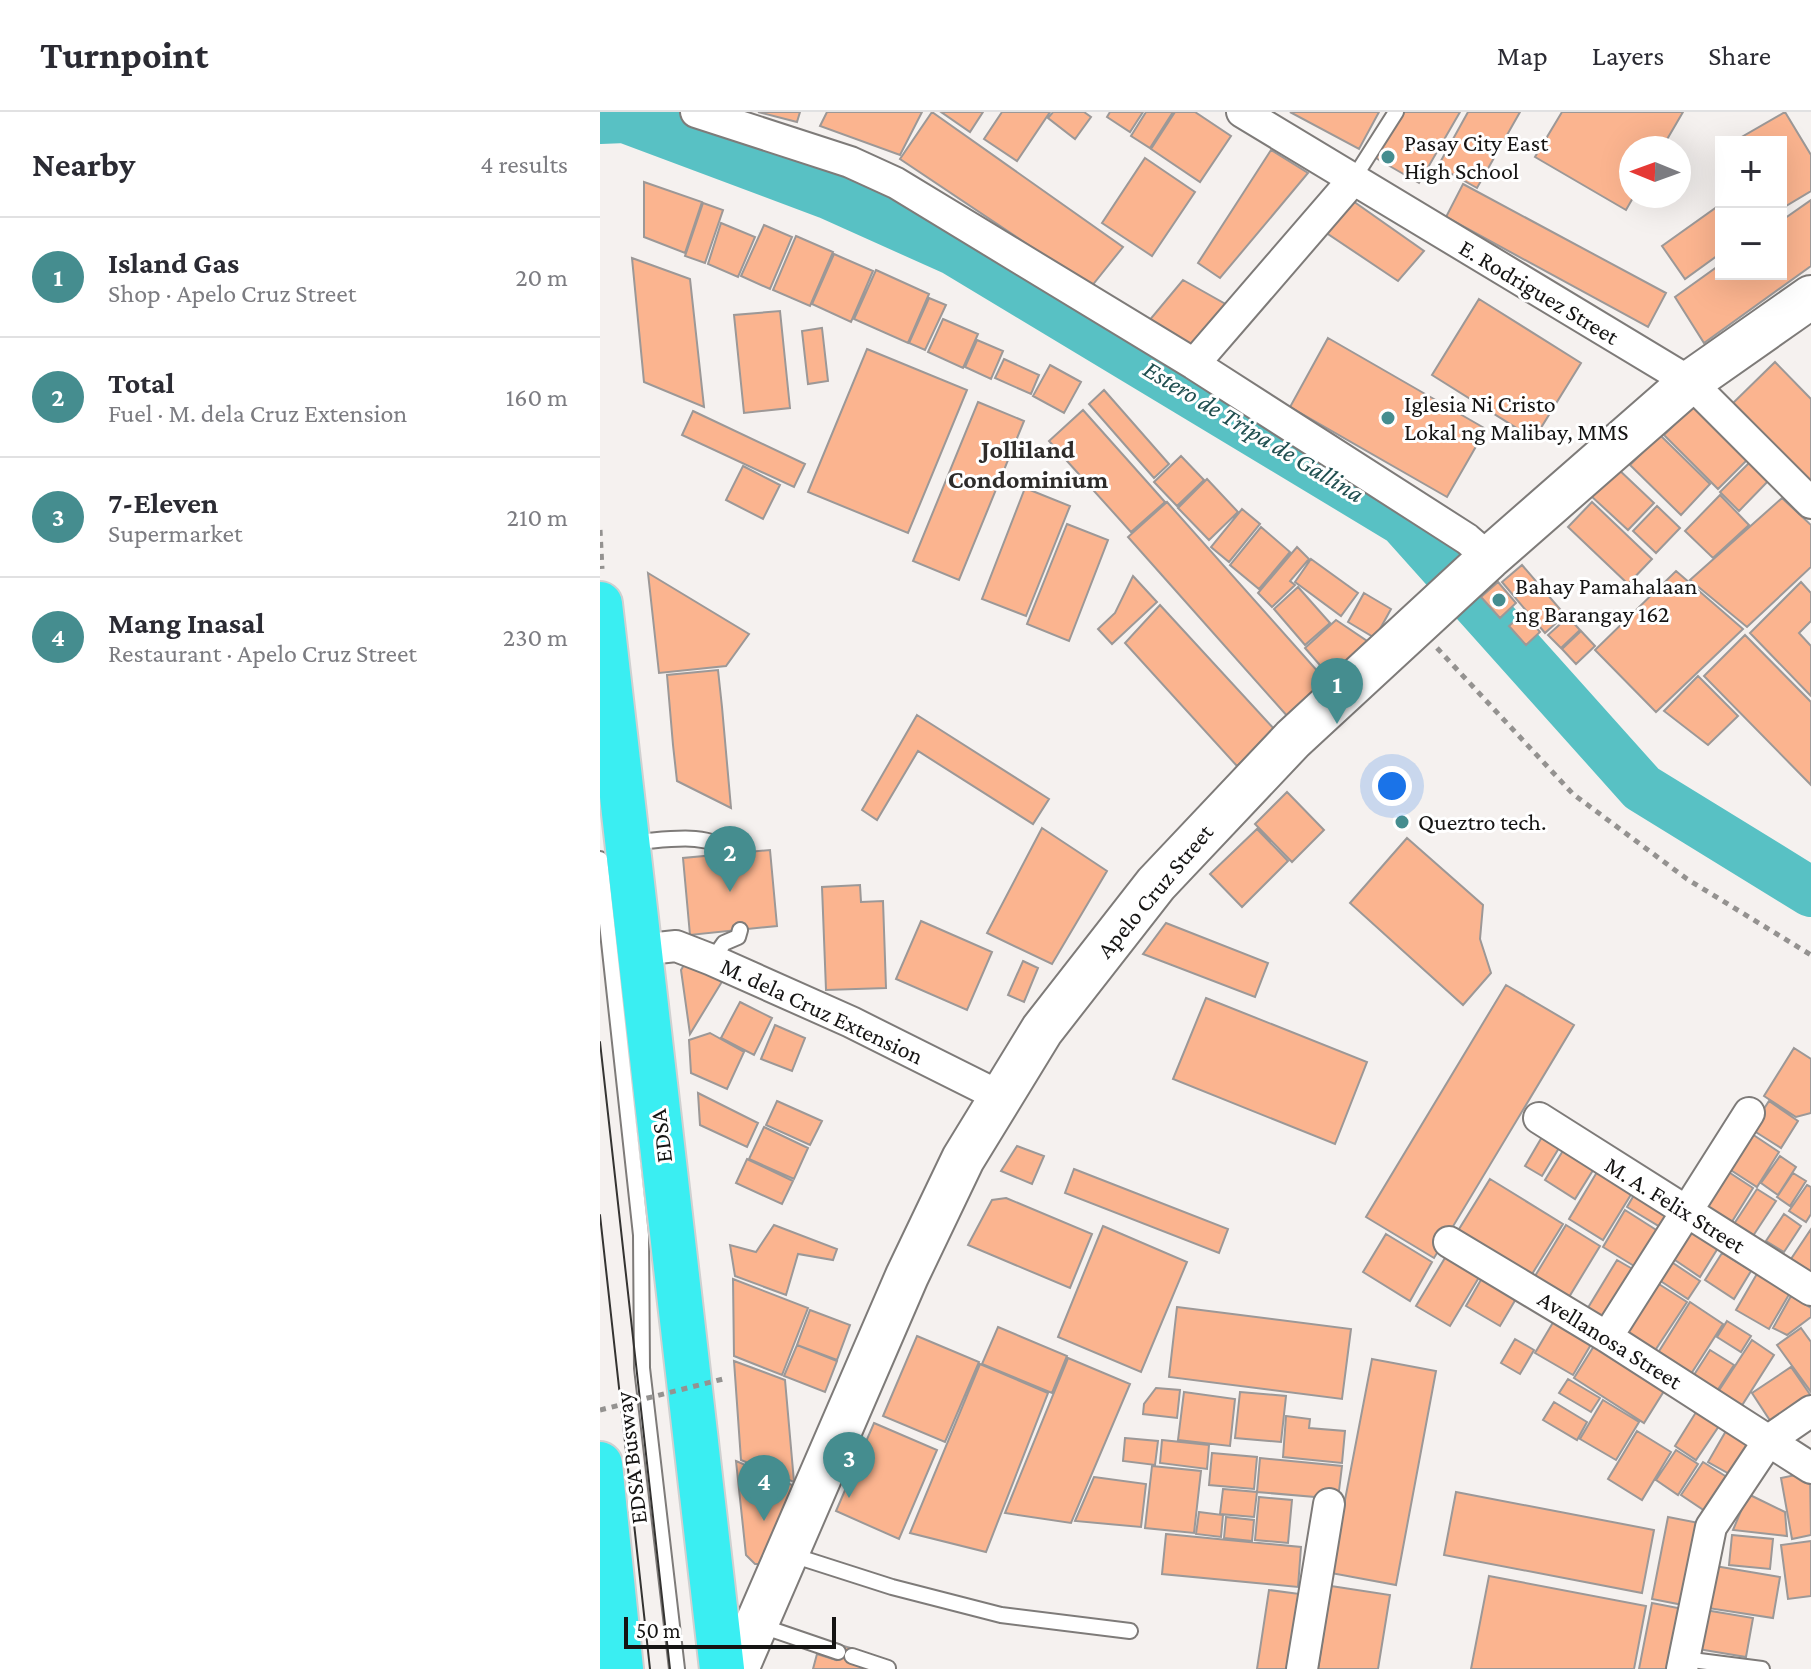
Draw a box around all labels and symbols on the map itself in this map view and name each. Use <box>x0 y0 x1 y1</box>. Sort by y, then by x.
place label: Pasay City East High School <box>1404 129 1549 184</box>
north arrow <box>1619 136 1691 208</box>
marker: Pasay City East High School <box>1379 148 1397 166</box>
street label: E. Rodriguez Street <box>1455 233 1625 350</box>
water label: Estero de Tripa de Gallina <box>1138 354 1369 509</box>
place label: Iglesia Ni Cristo Lokal ng Malibay, MMS <box>1404 390 1628 445</box>
marker: Iglesia Ni Cristo Lokal ng Malibay, MMS <box>1379 409 1397 427</box>
district label: Jolliland Condominium <box>948 435 1108 494</box>
place label: Bahay Pamahalaan ng Barangay 162 <box>1515 572 1697 627</box>
marker: Bahay Pamahalaan ng Barangay 162 <box>1490 591 1508 609</box>
pin: 1 <box>1311 658 1363 724</box>
your location <box>1372 766 1412 806</box>
place label: Queztro tech. <box>1418 808 1546 835</box>
marker: Queztro tech. <box>1393 813 1411 831</box>
street label: Apelo Cruz Street <box>1091 818 1219 963</box>
pin: 2 <box>704 826 756 892</box>
street label: M. dela Cruz Extension <box>717 952 928 1069</box>
street label: EDSA <box>644 1107 677 1164</box>
street label: M. A. Felix Street <box>1600 1151 1751 1259</box>
street label: Avellanosa Street <box>1533 1285 1688 1395</box>
street label: EDSA Busway <box>609 1389 652 1526</box>
pin: 3 <box>823 1432 875 1498</box>
pin: 4 <box>738 1455 790 1521</box>
scale bar <box>624 1613 836 1649</box>

